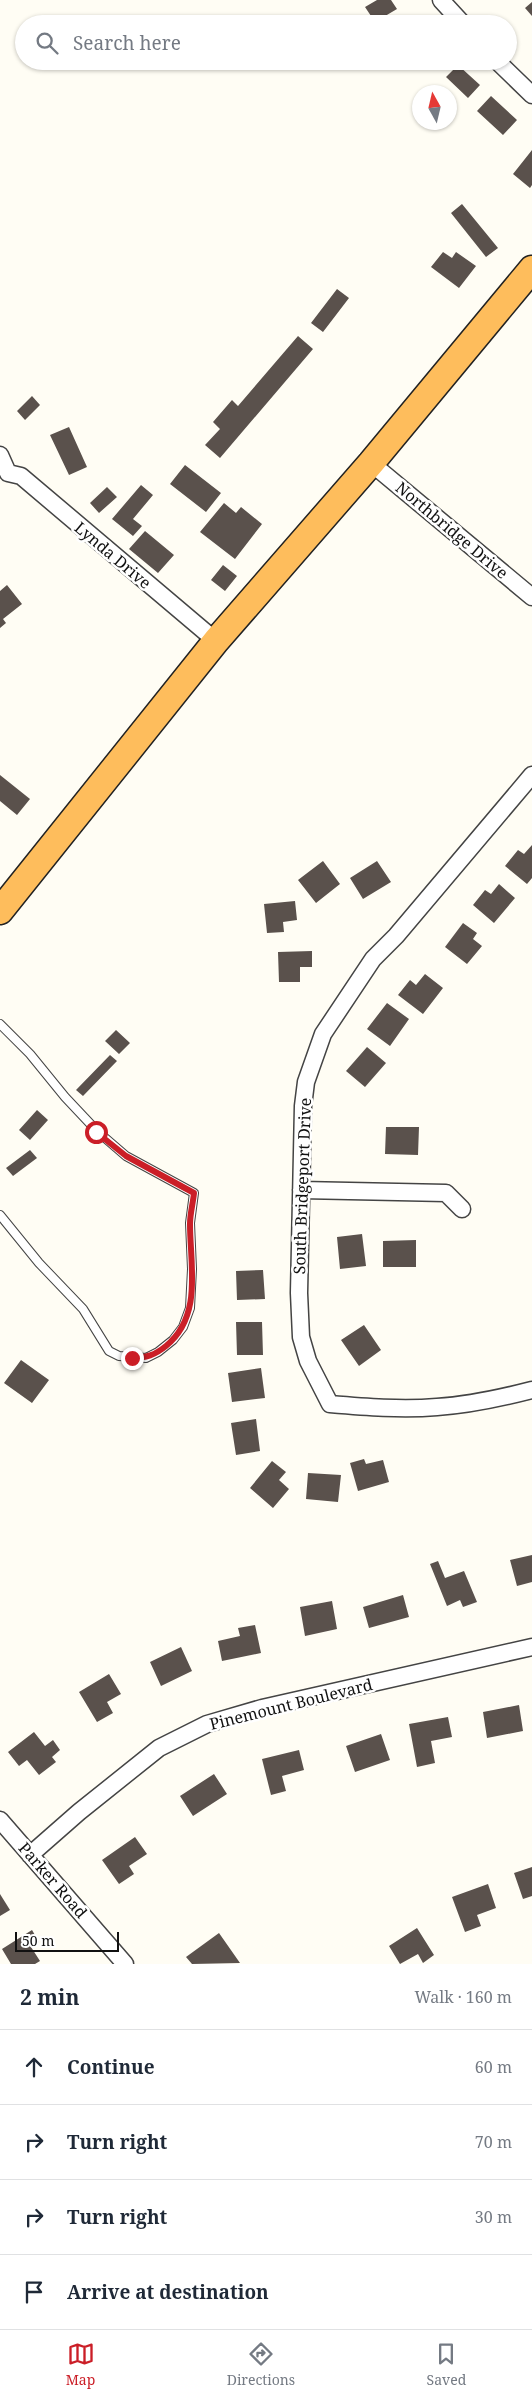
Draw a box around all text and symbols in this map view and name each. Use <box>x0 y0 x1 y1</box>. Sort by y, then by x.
search box <box>15 15 517 70</box>
icon: search <box>33 29 61 57</box>
text: Search here <box>73 30 181 56</box>
north arrow <box>412 85 457 130</box>
street label: Northbridge Drive <box>391 476 513 584</box>
street label: Lynda Drive <box>70 516 156 594</box>
street label: South Bridgeport Drive <box>288 1097 316 1275</box>
route start <box>85 1121 108 1144</box>
route end <box>121 1347 144 1370</box>
street label: Pinemount Boulevard <box>207 1673 375 1735</box>
street label: Parker Road <box>14 1837 92 1923</box>
scale bar <box>15 1929 119 1952</box>
text: 50 m <box>22 1931 55 1950</box>
text: 2 min <box>20 1983 79 2011</box>
text: Walk · 160 m <box>415 1986 512 2008</box>
icon: ahead <box>20 2053 48 2081</box>
text: Continue <box>67 2054 155 2080</box>
text: 60 m <box>475 2056 512 2078</box>
icon: right <box>20 2128 48 2156</box>
text: Turn right <box>67 2129 167 2155</box>
text: 70 m <box>475 2131 512 2153</box>
icon: right <box>20 2203 48 2231</box>
text: Turn right <box>67 2204 167 2230</box>
text: 30 m <box>475 2206 512 2228</box>
icon: arrive <box>20 2278 48 2306</box>
text: Arrive at destination <box>67 2279 269 2305</box>
tab: Map <box>66 2340 95 2389</box>
tab: Directions <box>227 2340 295 2389</box>
tab: Saved <box>427 2340 466 2389</box>

